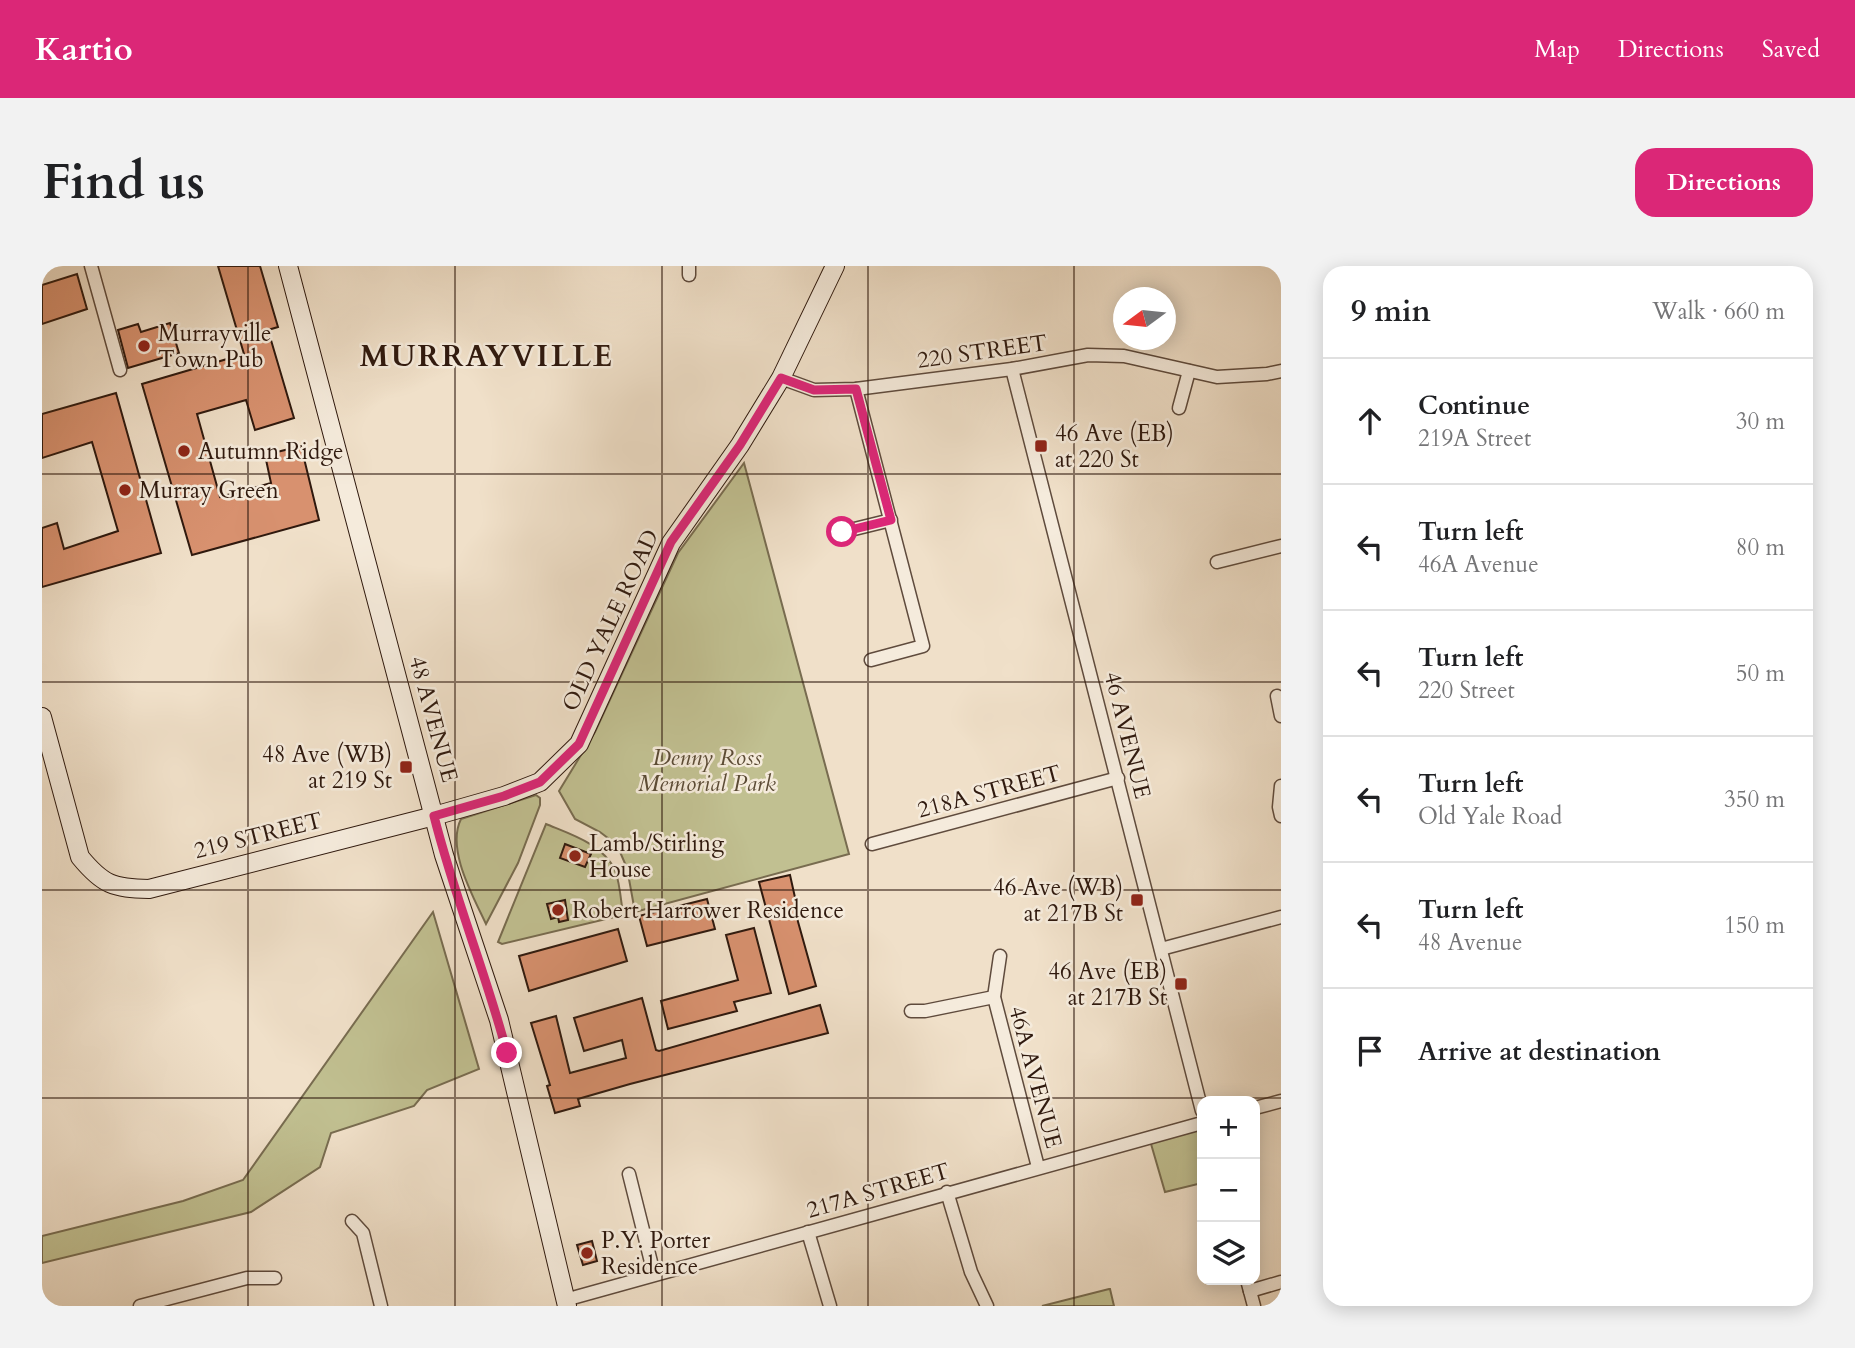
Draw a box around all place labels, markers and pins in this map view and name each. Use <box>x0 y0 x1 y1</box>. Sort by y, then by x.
place label: Murrayville Town Pub <box>158 318 271 375</box>
marker: Murrayville Town Pub <box>136 338 152 354</box>
place label: 46 Ave (EB) at 220 St <box>1055 418 1174 475</box>
place label: Autumn Ridge <box>198 436 344 467</box>
marker: 46 Ave (EB) at 220 St <box>1033 438 1049 454</box>
marker: Autumn Ridge <box>176 443 192 459</box>
place label: Murray Green <box>139 475 279 506</box>
marker: Murray Green <box>117 482 133 498</box>
place label: 48 Ave (WB) at 219 St <box>262 739 392 796</box>
marker: 48 Ave (WB) at 219 St <box>398 759 414 775</box>
place label: Lamb/Stirling House <box>589 828 724 885</box>
marker: Lamb/Stirling House <box>567 848 583 864</box>
place label: 46 Ave (WB) at 217B St <box>993 872 1123 929</box>
marker: 46 Ave (WB) at 217B St <box>1129 892 1145 908</box>
place label: Robert Harrower Residence <box>572 895 844 926</box>
marker: Robert Harrower Residence <box>550 902 566 918</box>
place label: 46 Ave (EB) at 217B St <box>1048 956 1167 1013</box>
marker: 46 Ave (EB) at 217B St <box>1173 976 1189 992</box>
place label: P.Y. Porter Residence <box>601 1225 711 1282</box>
marker: P.Y. Porter Residence <box>579 1245 595 1261</box>

